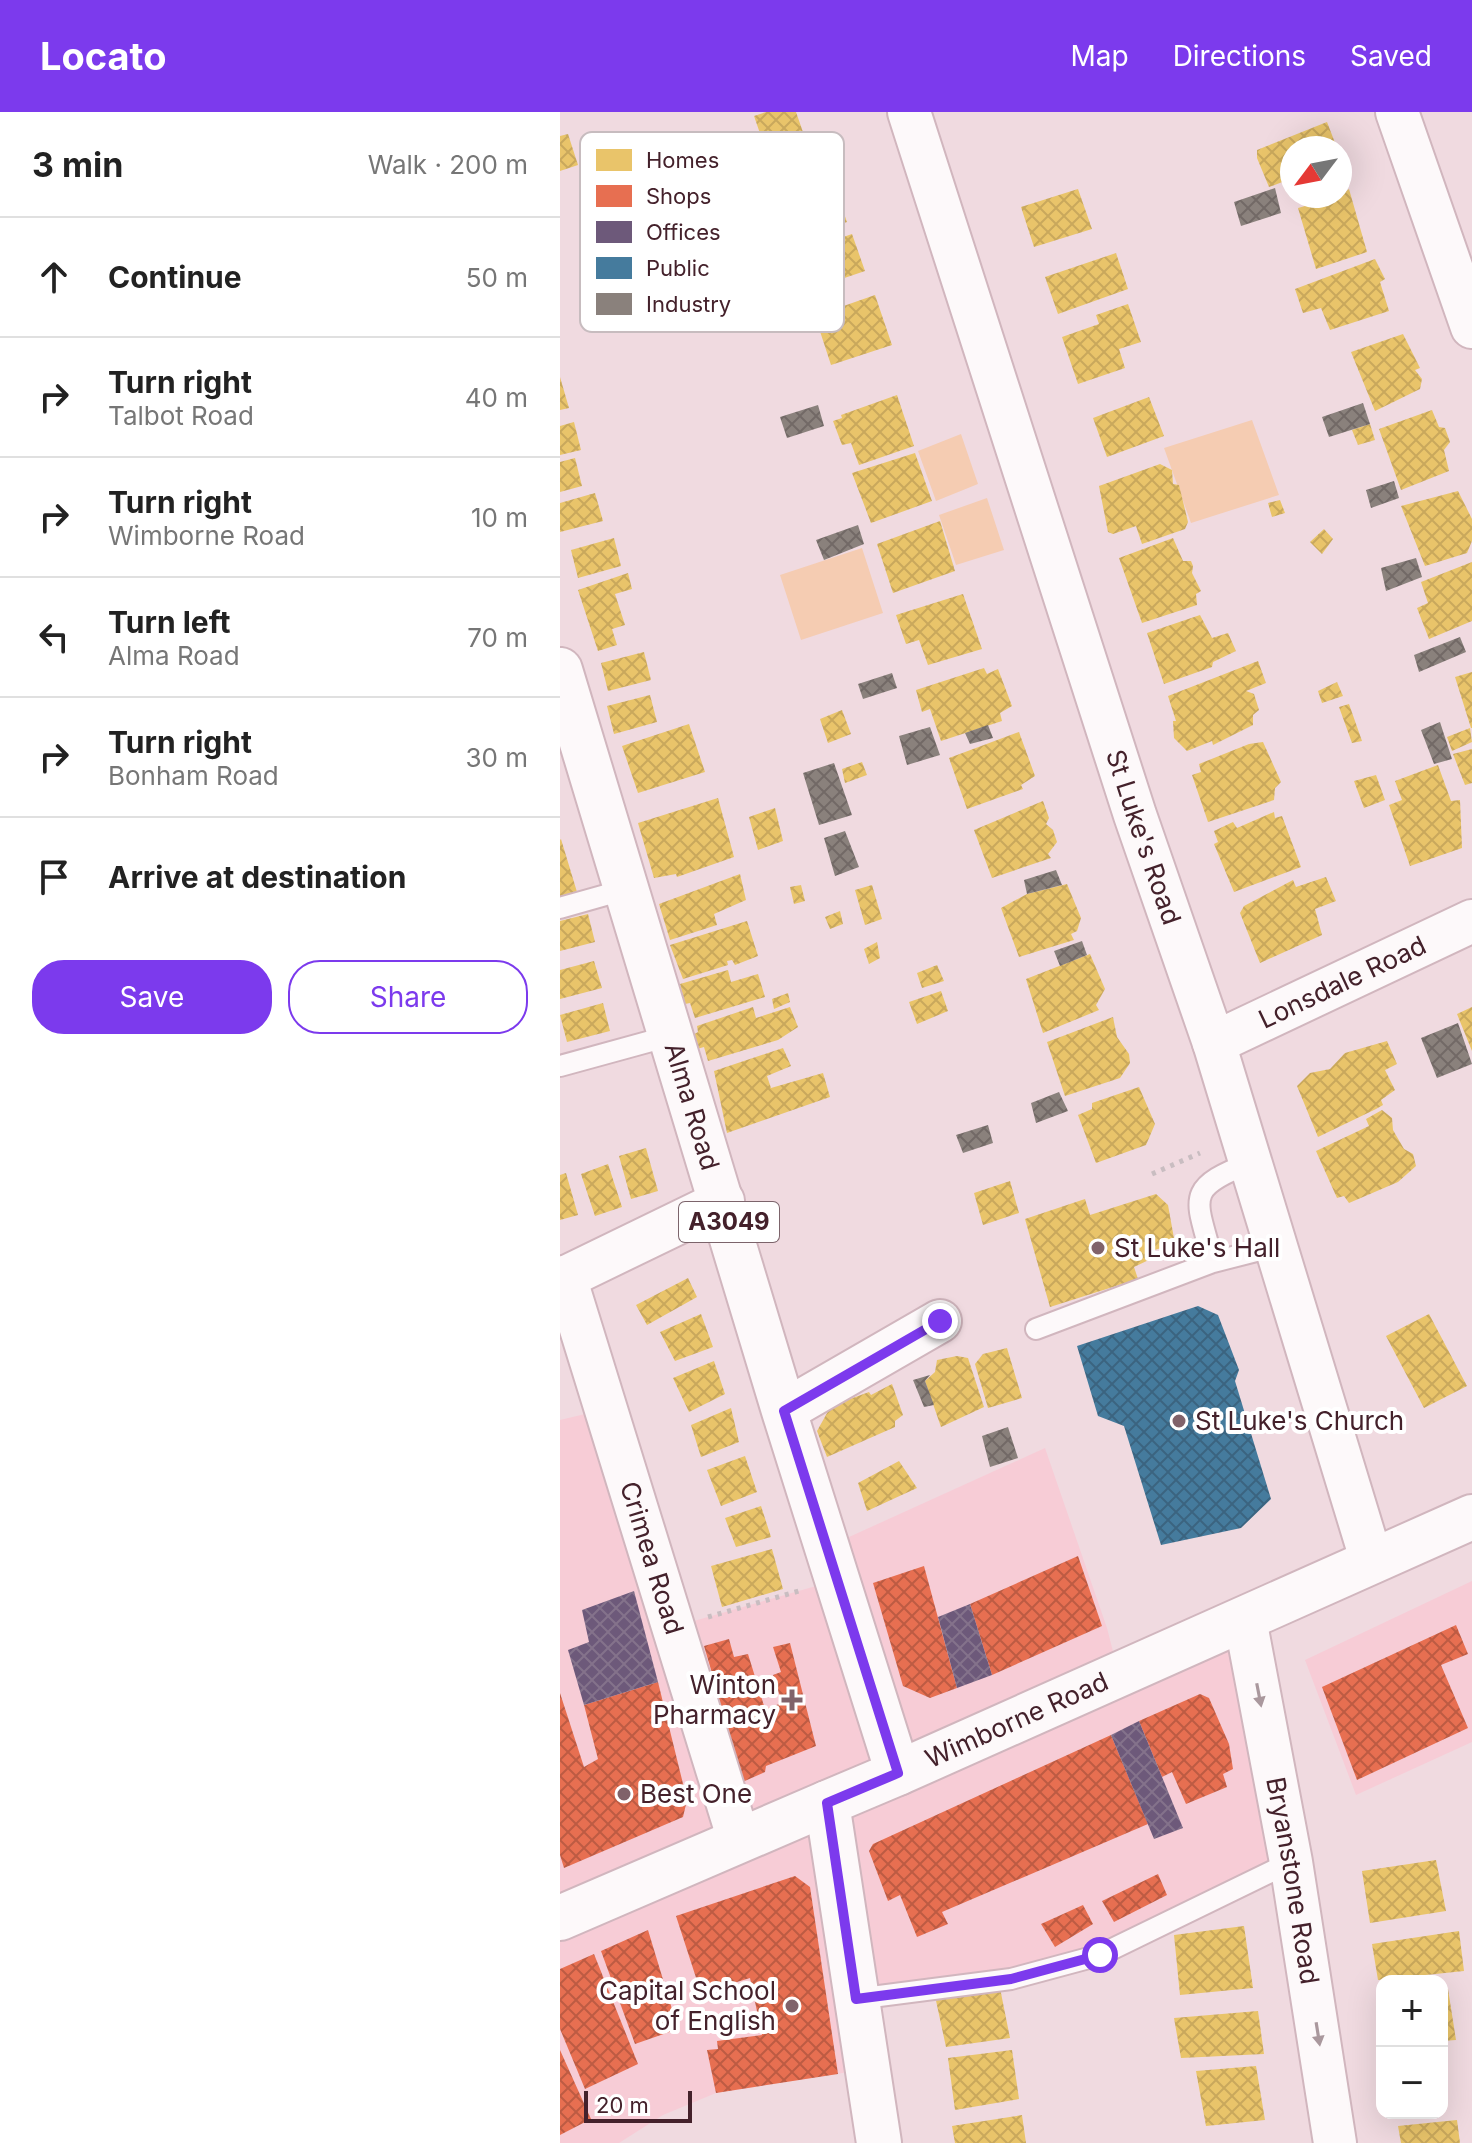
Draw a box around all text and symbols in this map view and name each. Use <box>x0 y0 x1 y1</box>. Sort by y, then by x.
text: Locato <box>40 33 166 79</box>
text: Map <box>1070 39 1129 73</box>
text: Directions <box>1173 39 1306 73</box>
text: Saved <box>1350 39 1432 73</box>
legend <box>580 132 844 332</box>
north arrow <box>1280 136 1352 208</box>
text: 3 min <box>32 144 123 185</box>
text: Homes <box>646 147 719 173</box>
text: Walk · 200 m <box>368 149 528 180</box>
text: Shops <box>646 183 711 209</box>
text: Offices <box>646 219 721 245</box>
icon: ahead <box>32 255 76 299</box>
text: Public <box>646 255 710 281</box>
text: Continue <box>108 259 242 295</box>
text: 50 m <box>466 262 528 293</box>
text: Industry <box>646 291 731 317</box>
text: Turn right <box>108 364 252 400</box>
icon: right <box>32 375 76 419</box>
text: 40 m <box>465 382 528 413</box>
text: Talbot Road <box>108 400 254 431</box>
text: Turn right <box>108 484 252 520</box>
icon: right <box>32 495 76 539</box>
text: 10 m <box>471 502 528 533</box>
text: Wimborne Road <box>108 520 305 551</box>
text: Turn left <box>108 604 230 640</box>
icon: left <box>32 615 76 659</box>
text: 70 m <box>467 622 528 653</box>
text: Alma Road <box>108 640 240 671</box>
text: Turn right <box>108 724 252 760</box>
icon: right <box>32 735 76 779</box>
text: 30 m <box>465 742 528 773</box>
street label: St Luke's Road <box>1100 746 1188 928</box>
text: Bonham Road <box>108 760 279 791</box>
icon: arrive <box>32 855 76 899</box>
text: Arrive at destination <box>108 859 406 895</box>
street label: Lonsdale Road <box>1254 929 1431 1035</box>
button: Save <box>32 960 272 1034</box>
button: Share <box>288 960 528 1034</box>
street label: Alma Road <box>659 1039 726 1174</box>
road number: A3049 <box>679 1202 779 1242</box>
place label: St Luke's Hall <box>1114 1232 1280 1263</box>
marker: St Luke's Hall <box>1089 1239 1107 1257</box>
route end <box>922 1303 958 1339</box>
place label: St Luke's Church <box>1195 1405 1404 1436</box>
marker: St Luke's Church <box>1170 1412 1188 1430</box>
street label: Crimea Road <box>614 1478 690 1638</box>
street label: Wimborne Road <box>920 1665 1113 1774</box>
place label: Winton Pharmacy <box>653 1669 776 1730</box>
one-way arrow <box>1254 1683 1266 1708</box>
marker: Winton Pharmacy <box>783 1691 801 1709</box>
street label: Bryanstone Road <box>1260 1774 1326 1986</box>
place label: Best One <box>640 1778 752 1809</box>
marker: Best One <box>615 1785 633 1803</box>
route start <box>1082 1937 1118 1973</box>
place label: Capital School of English <box>599 1975 776 2036</box>
map controls <box>1376 1975 1448 2119</box>
button: + <box>1376 1975 1448 2047</box>
marker: Capital School of English <box>783 1997 801 2015</box>
one-way arrow <box>1312 2022 1325 2047</box>
button: − <box>1376 2047 1448 2119</box>
scale bar <box>584 2087 692 2123</box>
text: 20 m <box>596 2092 649 2118</box>

